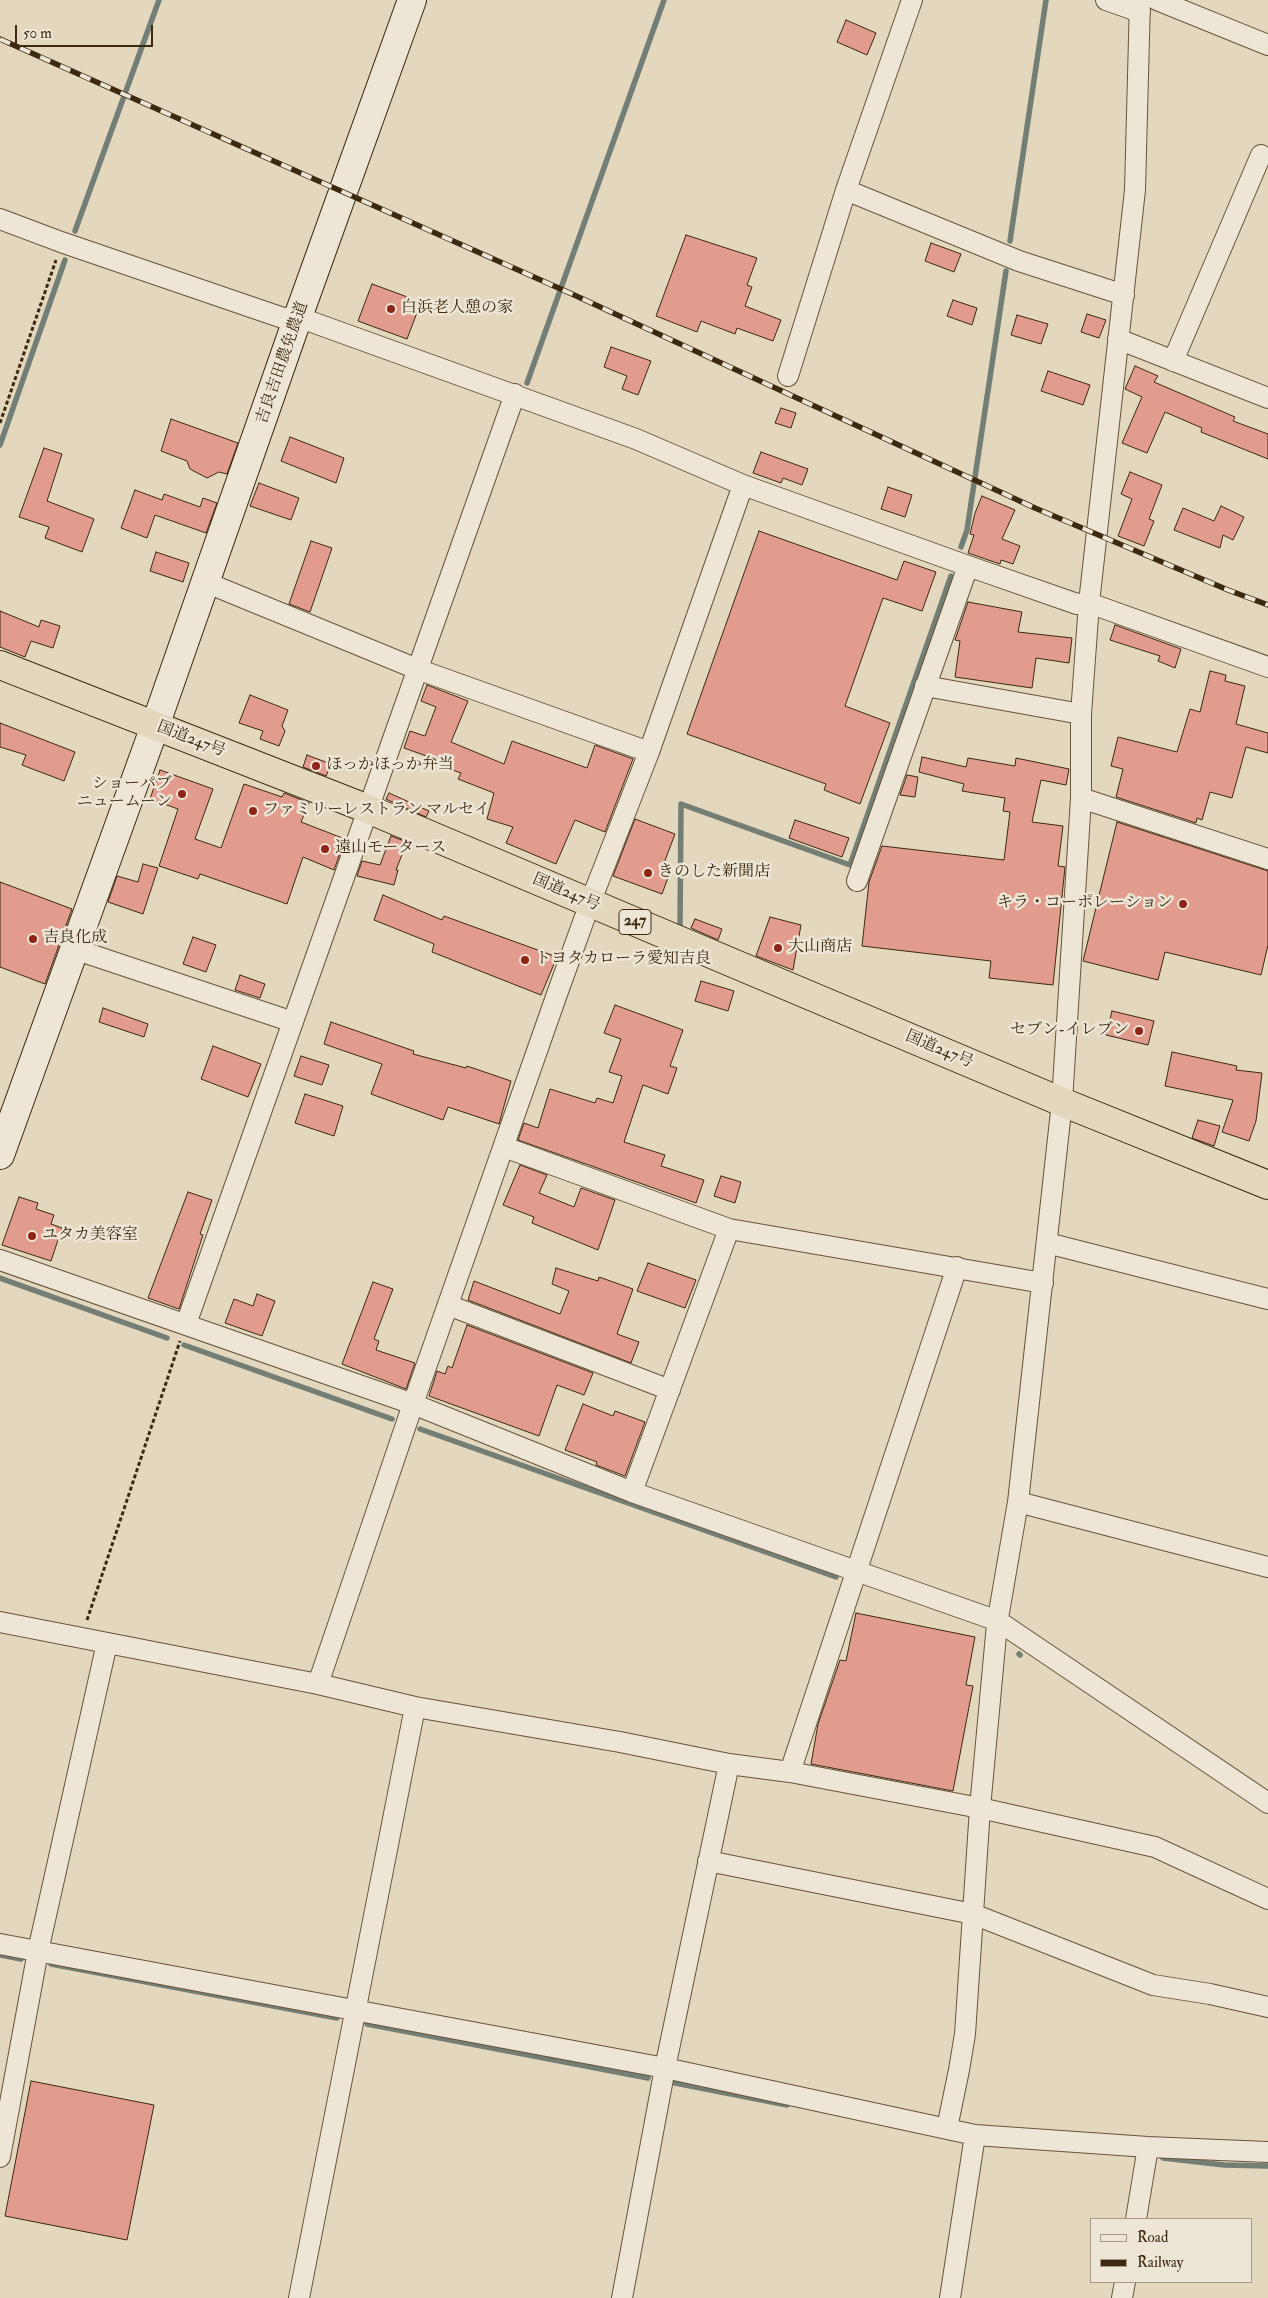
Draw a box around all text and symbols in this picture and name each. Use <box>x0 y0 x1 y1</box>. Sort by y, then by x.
scale bar <box>18 15 155 47</box>
text: 50 m <box>23 24 52 43</box>
street label: 吉良吉田農免農道 <box>253 299 313 427</box>
place label: 白浜老人憩の家 <box>401 299 513 319</box>
marker: 白浜老人憩の家 <box>385 303 397 315</box>
street label: 国道247号 <box>154 718 228 762</box>
place label: ほっかほっか弁当 <box>326 756 454 776</box>
marker: ほっかほっか弁当 <box>310 760 322 772</box>
place label: ショーパブ ニュームーン <box>77 775 172 813</box>
marker: ショーパブ ニュームーン <box>176 788 188 800</box>
place label: ファミリーレストラン マルセイ <box>263 801 490 821</box>
marker: ファミリーレストラン マルセイ <box>247 805 259 817</box>
place label: 遠山モータース <box>335 839 446 859</box>
marker: 遠山モータース <box>319 843 331 855</box>
place label: きのした新聞店 <box>658 863 770 883</box>
marker: きのした新聞店 <box>642 867 654 879</box>
street label: 国道247号 <box>529 870 603 916</box>
place label: キラ・コーポレーション <box>997 894 1173 914</box>
marker: キラ・コーポレーション <box>1177 898 1189 910</box>
road number: 247 <box>619 910 651 934</box>
place label: 吉良化成 <box>43 929 107 949</box>
marker: 吉良化成 <box>27 933 39 945</box>
place label: 大山商店 <box>788 938 852 958</box>
marker: 大山商店 <box>772 942 784 954</box>
place label: トヨタカローラ愛知吉良 <box>535 950 711 970</box>
marker: トヨタカローラ愛知吉良 <box>519 954 531 966</box>
place label: セブン-イレブン <box>1010 1021 1129 1041</box>
marker: セブン-イレブン <box>1133 1025 1145 1037</box>
street label: 国道247号 <box>902 1027 976 1073</box>
place label: ユタカ美容室 <box>42 1226 138 1246</box>
marker: ユタカ美容室 <box>26 1230 38 1242</box>
legend <box>1090 2218 1253 2283</box>
text: Road <box>1137 2228 1168 2247</box>
text: Railway <box>1137 2253 1183 2272</box>

